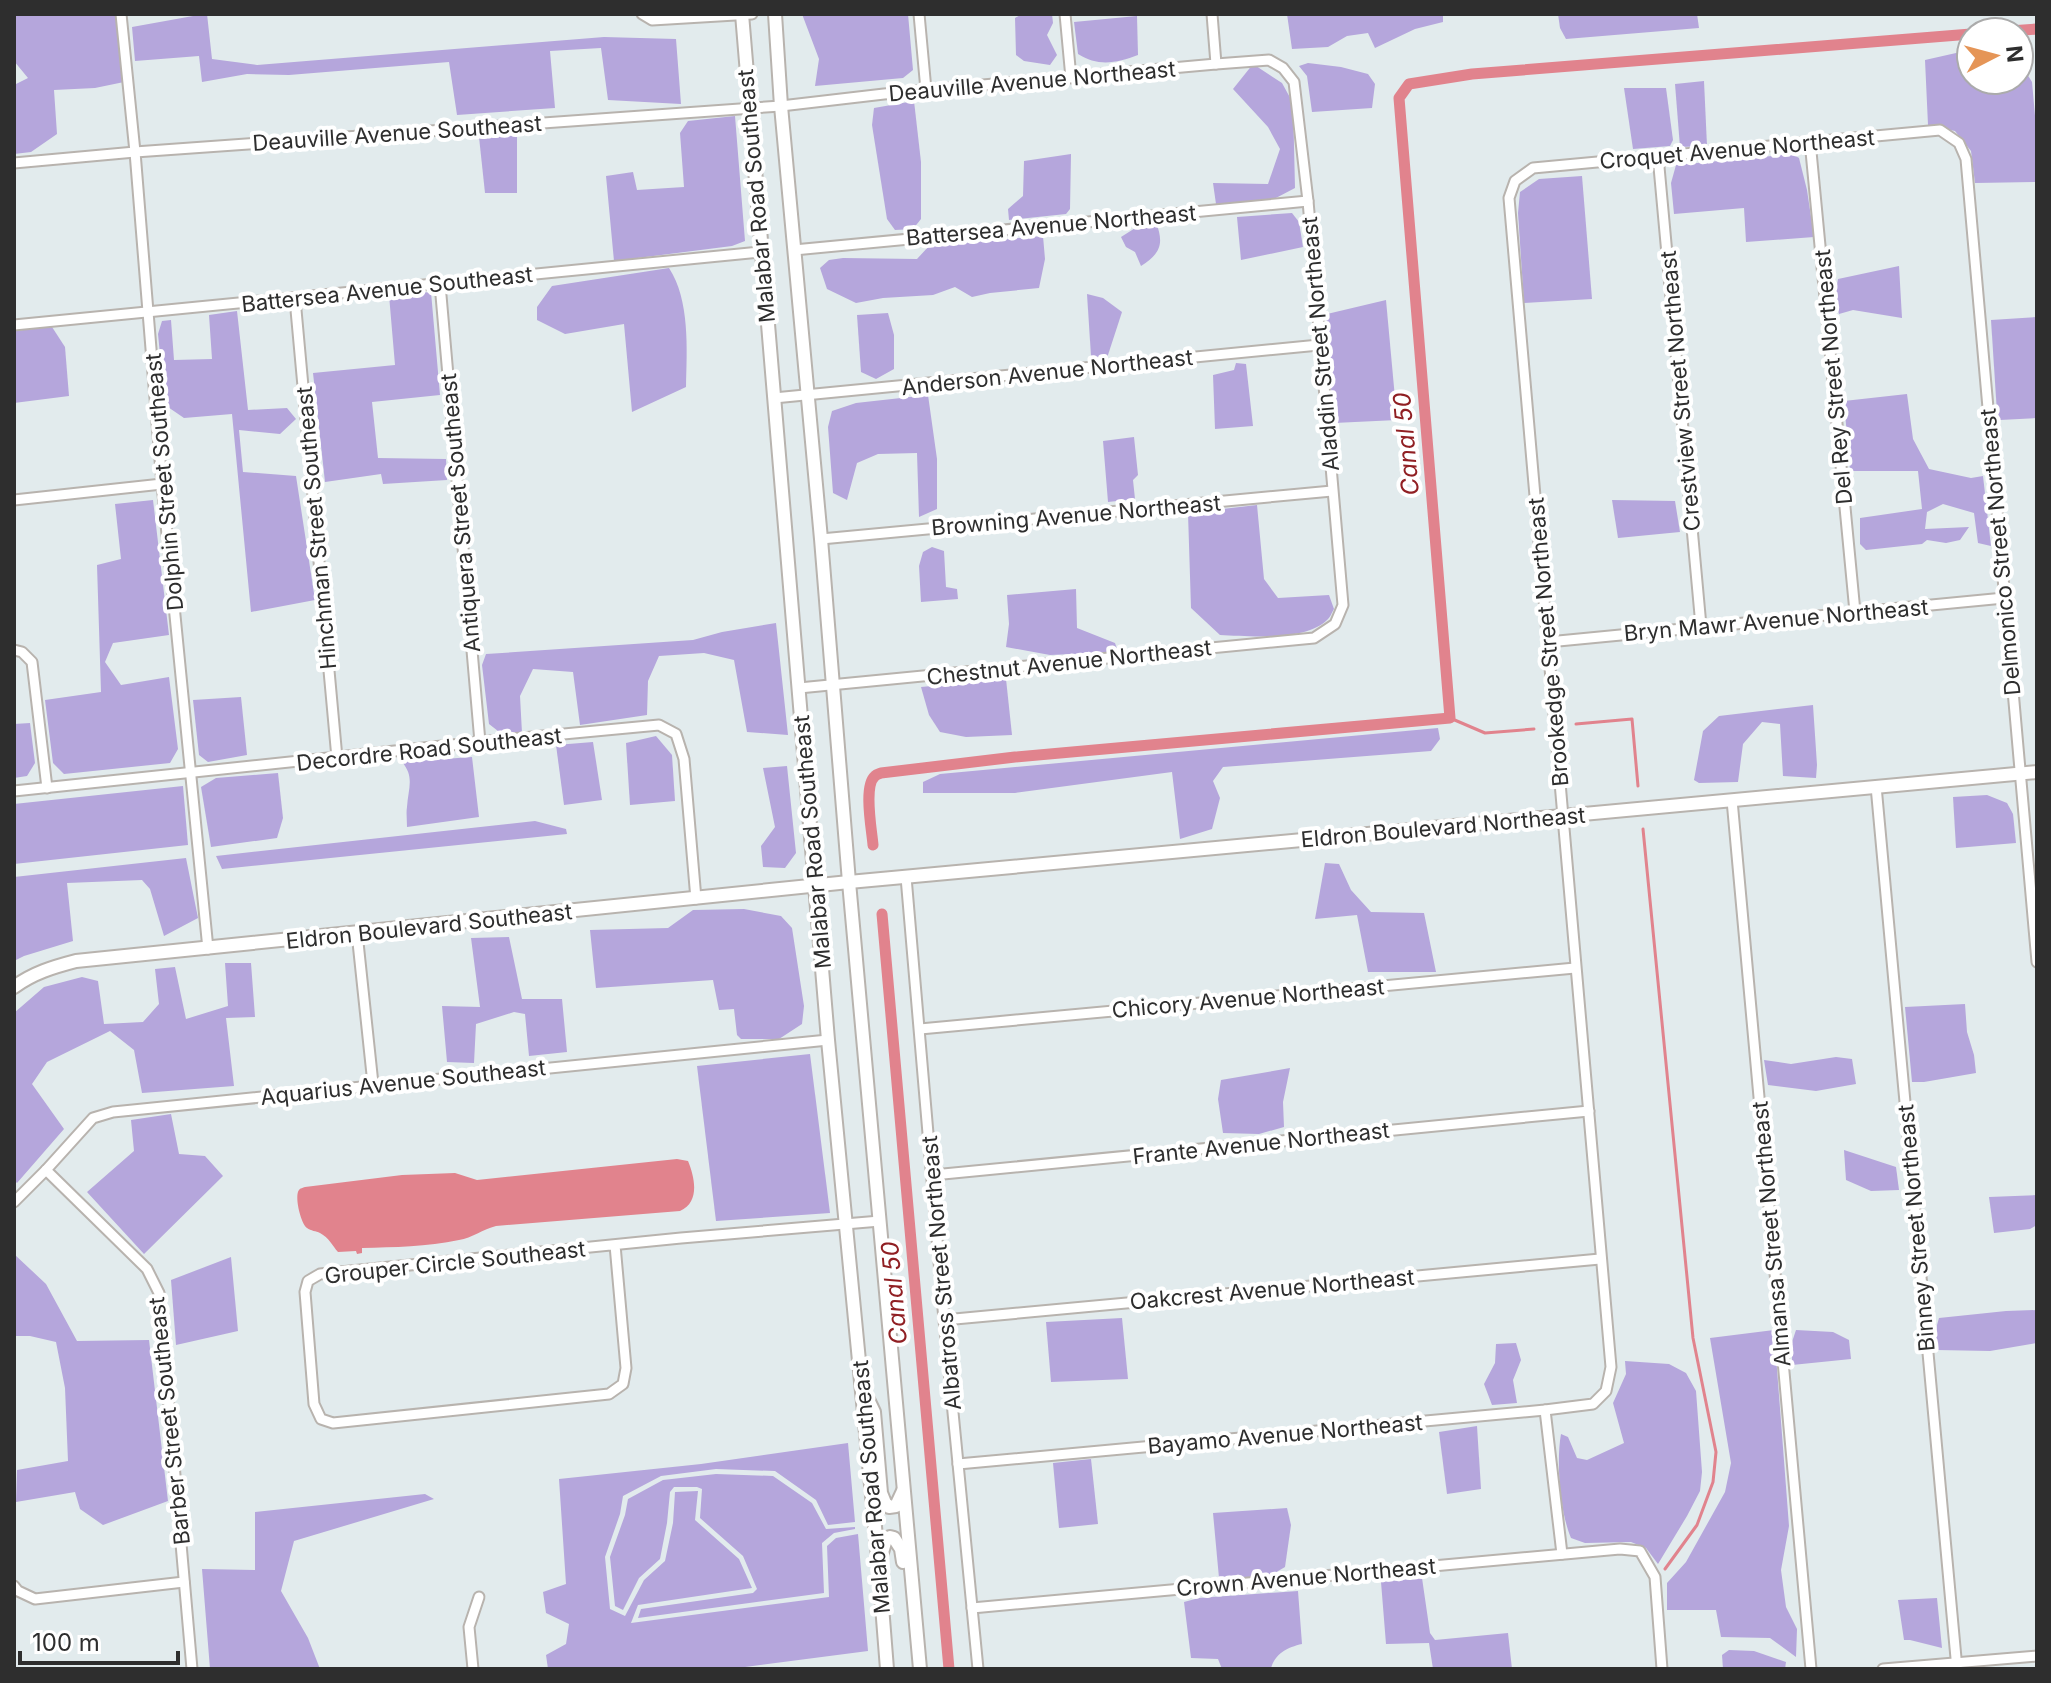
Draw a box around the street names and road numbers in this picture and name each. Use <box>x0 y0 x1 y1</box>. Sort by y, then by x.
street label: Deauville Avenue Northeast <box>887 56 1177 106</box>
street label: Malabar Road Southeast <box>732 68 780 324</box>
street label: Deauville Avenue Southeast <box>252 110 542 156</box>
street label: Croquet Avenue Northeast <box>1598 124 1876 174</box>
street label: Battersea Avenue Northeast <box>905 199 1197 251</box>
street label: Aladdin Street Northeast <box>1296 216 1344 472</box>
street label: Del Rey Street Northeast <box>1809 248 1857 506</box>
street label: Crestview Street Northeast <box>1655 250 1705 532</box>
street label: Battersea Avenue Southeast <box>240 261 534 317</box>
street label: Anderson Avenue Northeast <box>900 344 1194 400</box>
street label: Dolphin Street Southeast <box>140 352 188 612</box>
street label: Antiquera Street Southeast <box>435 372 485 654</box>
street label: Hinchman Street Southeast <box>291 385 341 671</box>
street label: Delmonico Street Northeast <box>1975 407 2025 697</box>
street label: Browning Avenue Northeast <box>930 489 1222 541</box>
street label: Brookedge Street Northeast <box>1522 496 1574 788</box>
street label: Bryn Mawr Avenue Northeast <box>1623 594 1929 646</box>
street label: Chestnut Avenue Northeast <box>925 634 1213 690</box>
street label: Malabar Road Southeast <box>788 714 836 970</box>
street label: Decordre Road Southeast <box>295 722 563 776</box>
street label: Eldron Boulevard Northeast <box>1300 802 1586 852</box>
street label: Eldron Boulevard Southeast <box>285 898 573 954</box>
street label: Chicory Avenue Northeast <box>1111 973 1385 1023</box>
street label: Aquarius Avenue Southeast <box>259 1054 547 1110</box>
street label: Almansa Street Northeast <box>1746 1100 1796 1368</box>
street label: Binney Street Northeast <box>1892 1103 1940 1353</box>
street label: Frante Avenue Northeast <box>1131 1117 1391 1169</box>
street label: Albatross Street Northeast <box>916 1135 966 1411</box>
street label: Grouper Circle Southeast <box>323 1235 587 1289</box>
street label: Oakcrest Avenue Northeast <box>1129 1264 1415 1314</box>
street label: Barber Street Southeast <box>143 1296 195 1546</box>
street label: Malabar Road Southeast <box>847 1359 895 1615</box>
street label: Bayamo Avenue Northeast <box>1146 1409 1424 1459</box>
street label: Crown Avenue Northeast <box>1175 1553 1437 1601</box>

